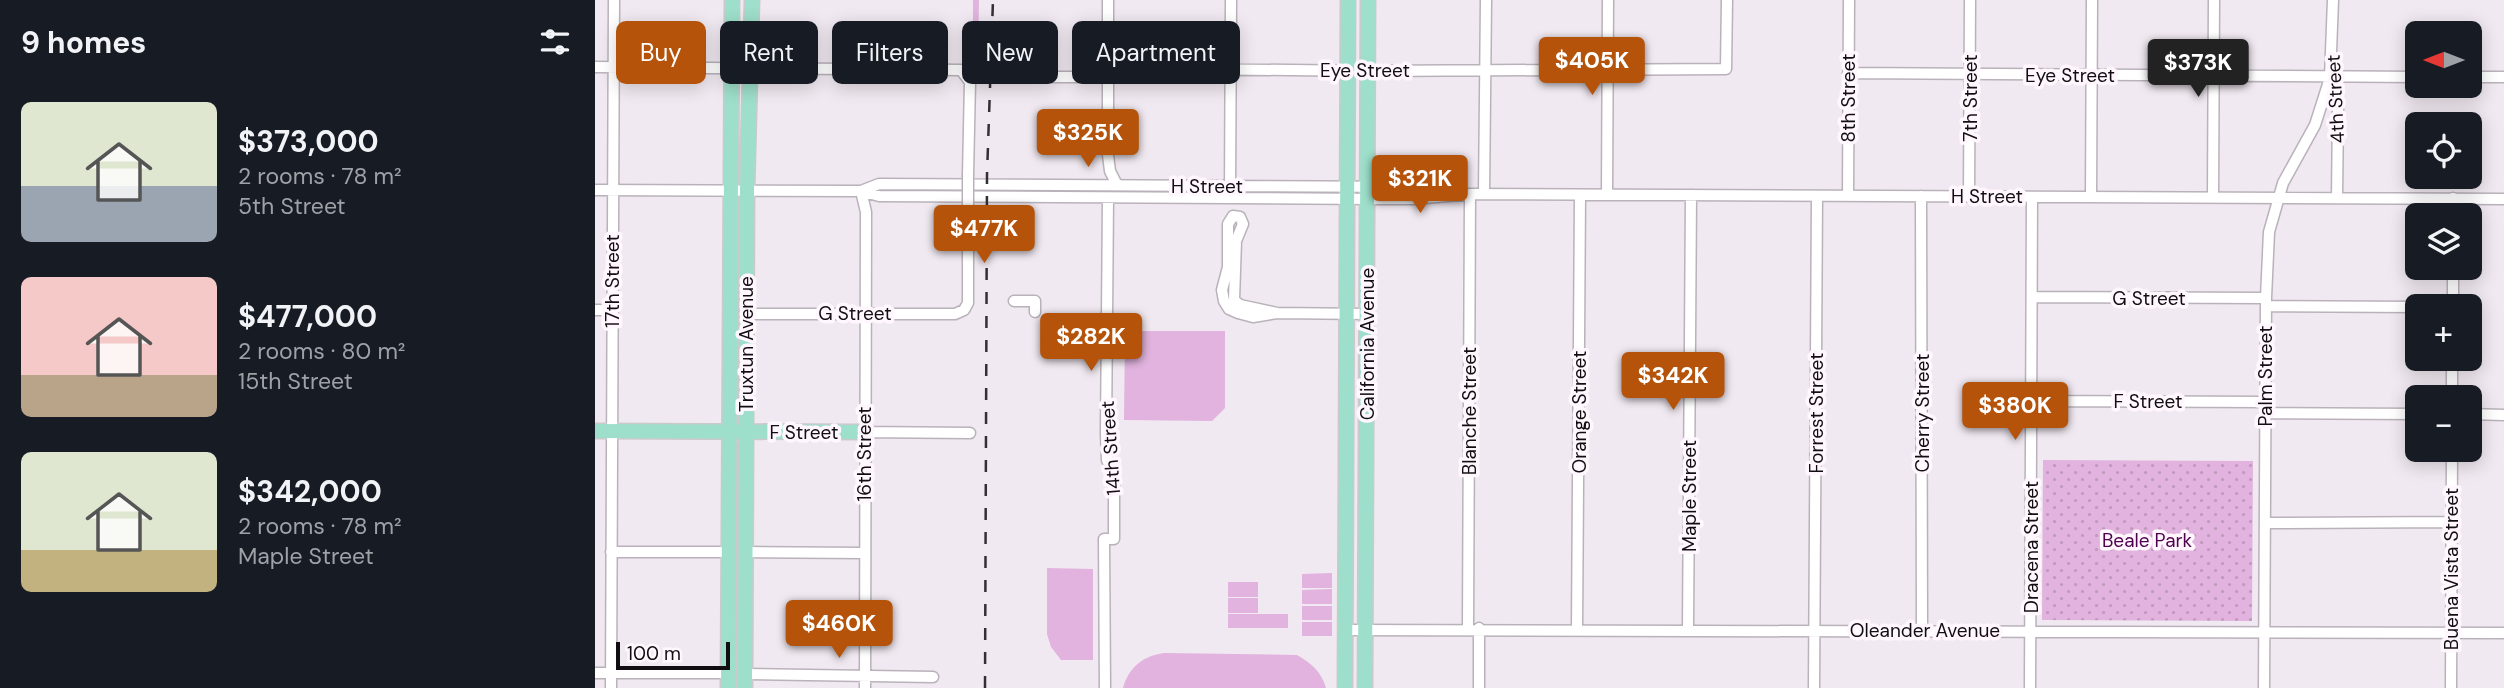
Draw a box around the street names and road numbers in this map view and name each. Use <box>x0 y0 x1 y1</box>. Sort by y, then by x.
street label: 8th Street <box>1836 54 1861 142</box>
street label: 7th Street <box>1958 54 1983 142</box>
street label: 4th Street <box>2321 54 2350 144</box>
street label: Eye Street <box>1320 58 1410 83</box>
street label: Eye Street <box>2025 63 2115 88</box>
street label: H Street <box>1171 174 1243 199</box>
street label: H Street <box>1951 184 2023 209</box>
street label: 17th Street <box>600 234 625 328</box>
street label: California Avenue <box>1355 268 1380 420</box>
street label: Truxtun Avenue <box>734 276 759 412</box>
street label: G Street <box>2112 286 2186 311</box>
street label: G Street <box>818 301 892 326</box>
street label: Palm Street <box>2253 326 2278 427</box>
street label: Blanche Street <box>1457 347 1482 475</box>
street label: Orange Street <box>1567 351 1592 473</box>
street label: Forrest Street <box>1804 353 1829 474</box>
street label: Cherry Street <box>1910 354 1935 472</box>
street label: F Street <box>2113 389 2183 414</box>
street label: 14th Street <box>1095 400 1126 496</box>
street label: 16th Street <box>852 406 877 502</box>
street label: F Street <box>769 420 839 445</box>
street label: Maple Street <box>1677 440 1702 552</box>
street label: Dracena Street <box>2019 481 2044 613</box>
street label: Buena Vista Street <box>2439 488 2464 650</box>
street label: Oleander Avenue <box>1850 618 2000 643</box>

